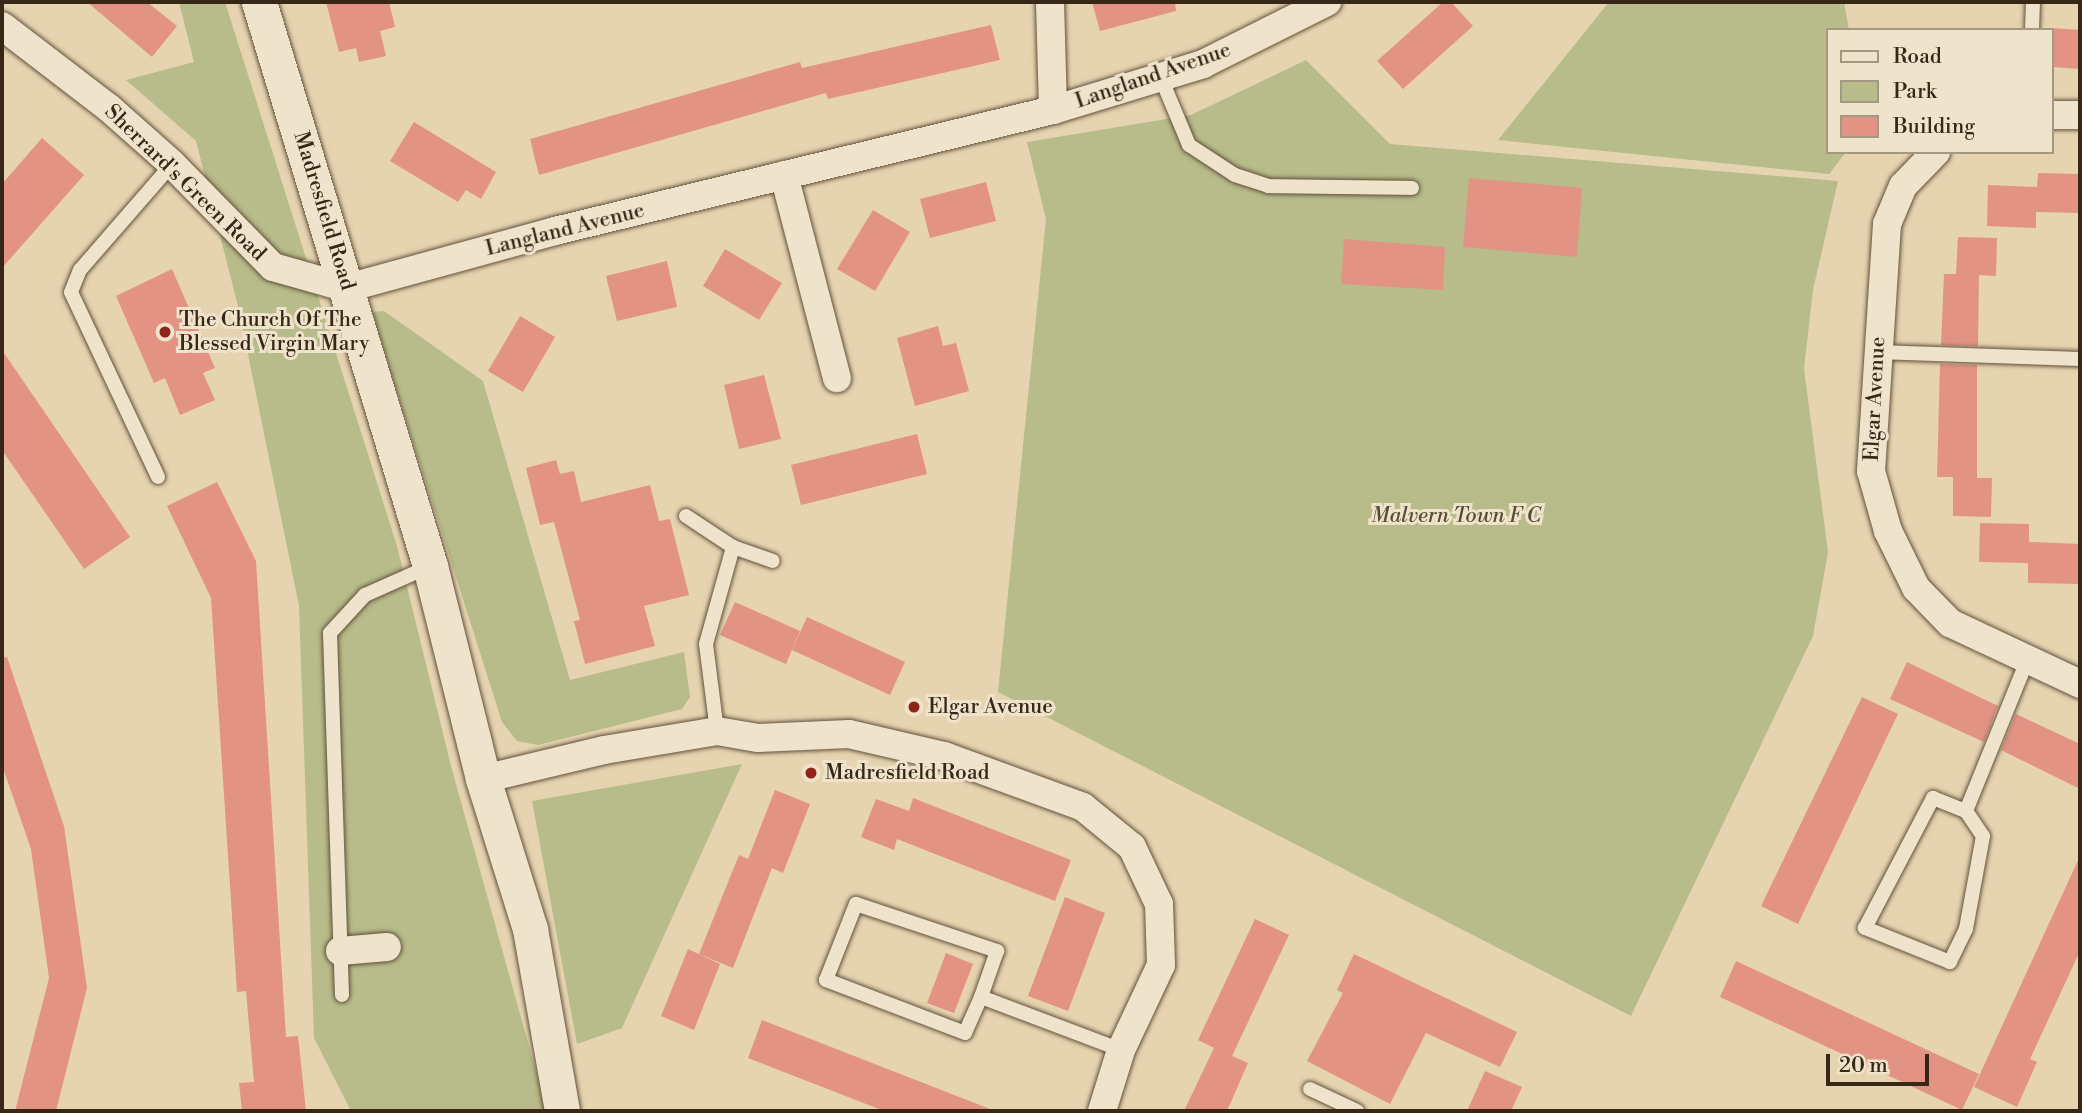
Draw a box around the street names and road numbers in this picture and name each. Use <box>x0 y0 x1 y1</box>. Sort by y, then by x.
street label: Langland Avenue <box>1072 38 1234 114</box>
street label: Sherrard's Green Road <box>99 99 271 267</box>
street label: Madresfield Road <box>288 129 360 293</box>
street label: Langland Avenue <box>483 198 647 262</box>
street label: Elgar Avenue <box>1859 336 1891 462</box>

